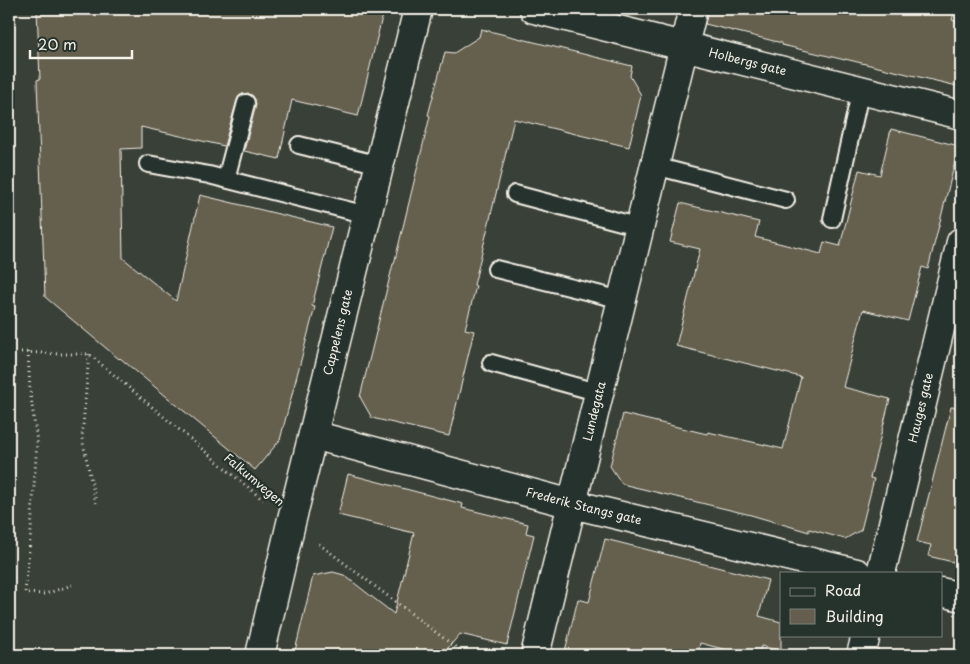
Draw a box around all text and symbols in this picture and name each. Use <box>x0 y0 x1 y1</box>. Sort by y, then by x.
scale bar <box>30 28 132 60</box>
text: 20 m <box>38 32 77 55</box>
street label: Holbergs gate <box>707 43 788 79</box>
street label: Cappelens gate <box>318 287 356 377</box>
street label: Hauges gate <box>903 371 937 444</box>
street label: Lundegata <box>578 379 610 443</box>
street label: Falkumvegen <box>220 449 289 510</box>
street label: Frederik Stangs gate <box>524 482 644 529</box>
legend <box>780 572 942 636</box>
text: Road <box>825 578 861 601</box>
text: Building <box>825 604 884 627</box>

